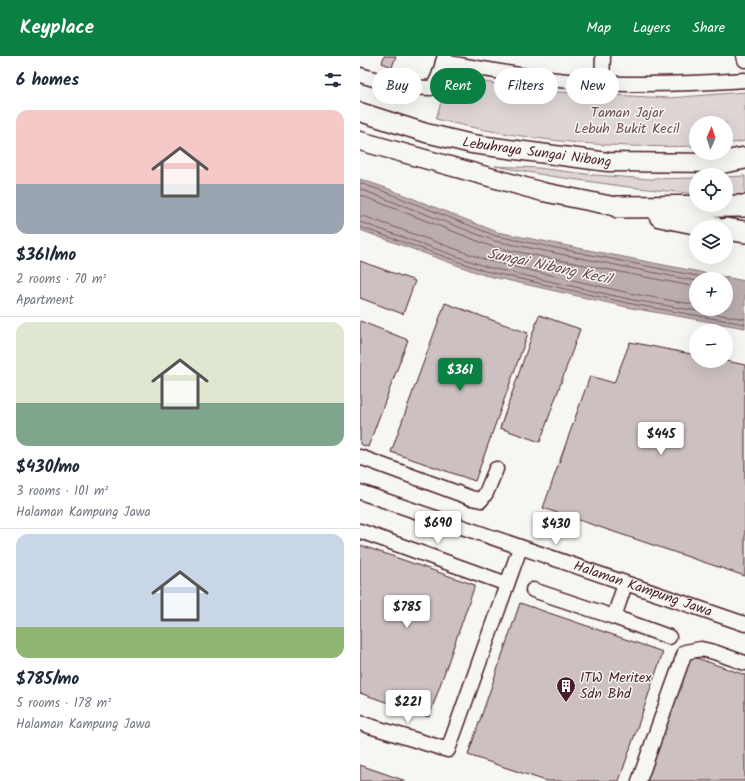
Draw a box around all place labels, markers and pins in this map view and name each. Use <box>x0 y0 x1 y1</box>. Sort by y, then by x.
pin: $361 <box>436 358 484 392</box>
pin: $445 <box>637 422 685 456</box>
pin: $690 <box>414 511 462 545</box>
pin: $430 <box>532 512 580 546</box>
pin: $785 <box>383 595 431 629</box>
place label: ITW Meritex Sdn Bhd <box>580 667 652 705</box>
building icon: ITW Meritex Sdn Bhd <box>555 675 577 703</box>
pin: $221 <box>384 690 432 724</box>

